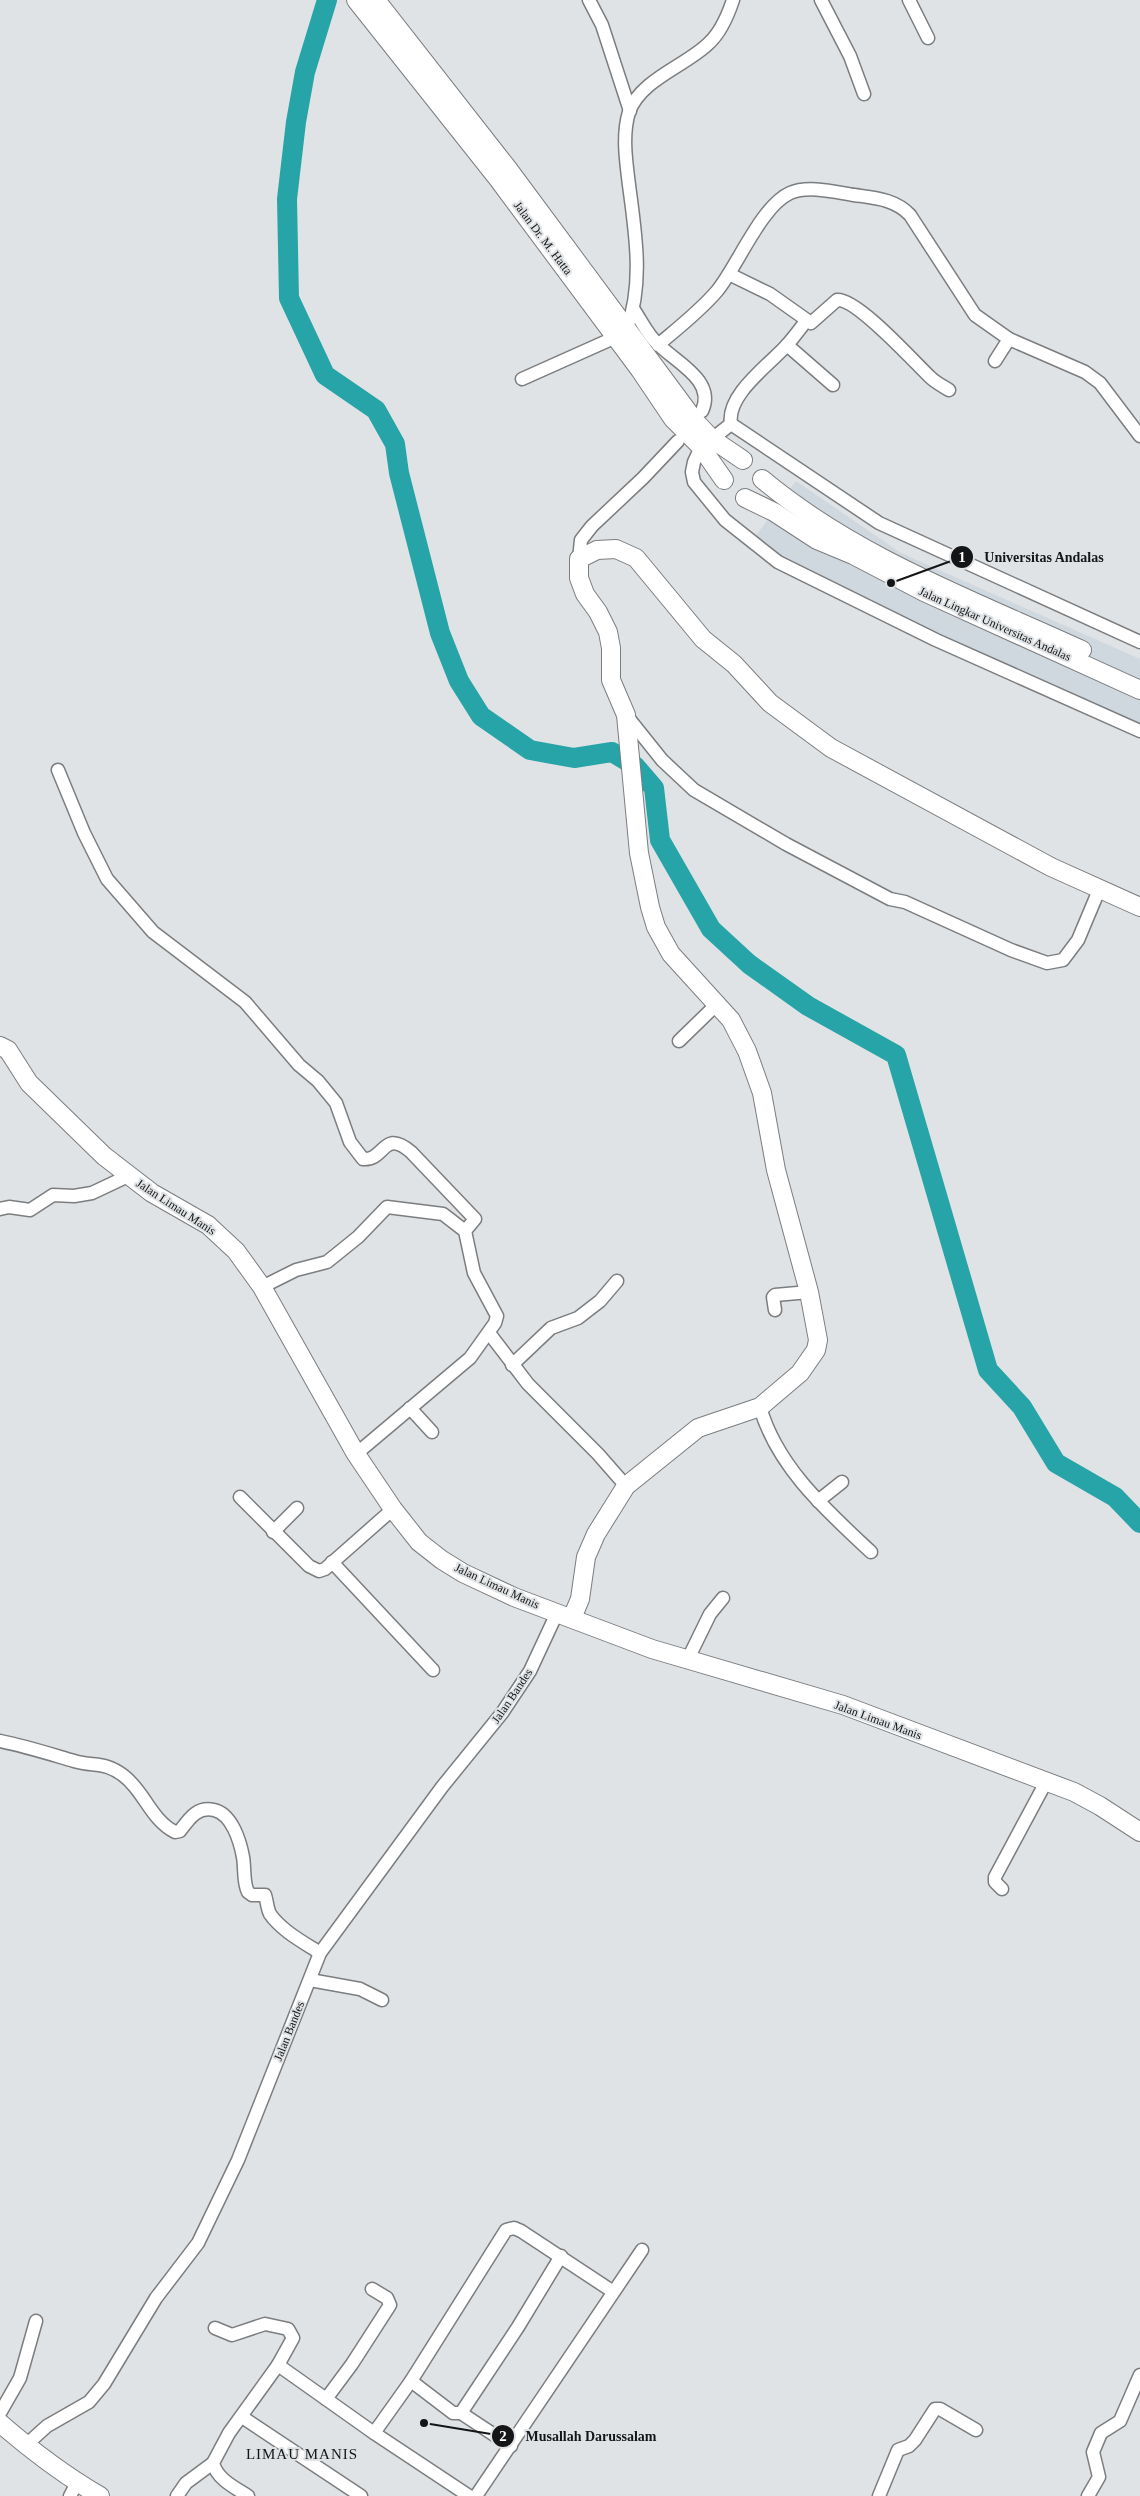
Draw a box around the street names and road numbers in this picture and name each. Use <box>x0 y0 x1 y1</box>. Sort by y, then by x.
street label: Jalan Dr. M. Hatta <box>511 199 576 278</box>
street label: Jalan Lingkar Universitas Andalas <box>917 584 1073 664</box>
street label: Jalan Limau Manis <box>134 1176 219 1238</box>
street label: Jalan Limau Manis <box>452 1560 542 1612</box>
street label: Jalan Bandes <box>489 1666 536 1726</box>
street label: Jalan Limau Manis <box>832 1698 924 1742</box>
street label: Jalan Bandes <box>271 1999 307 2063</box>

